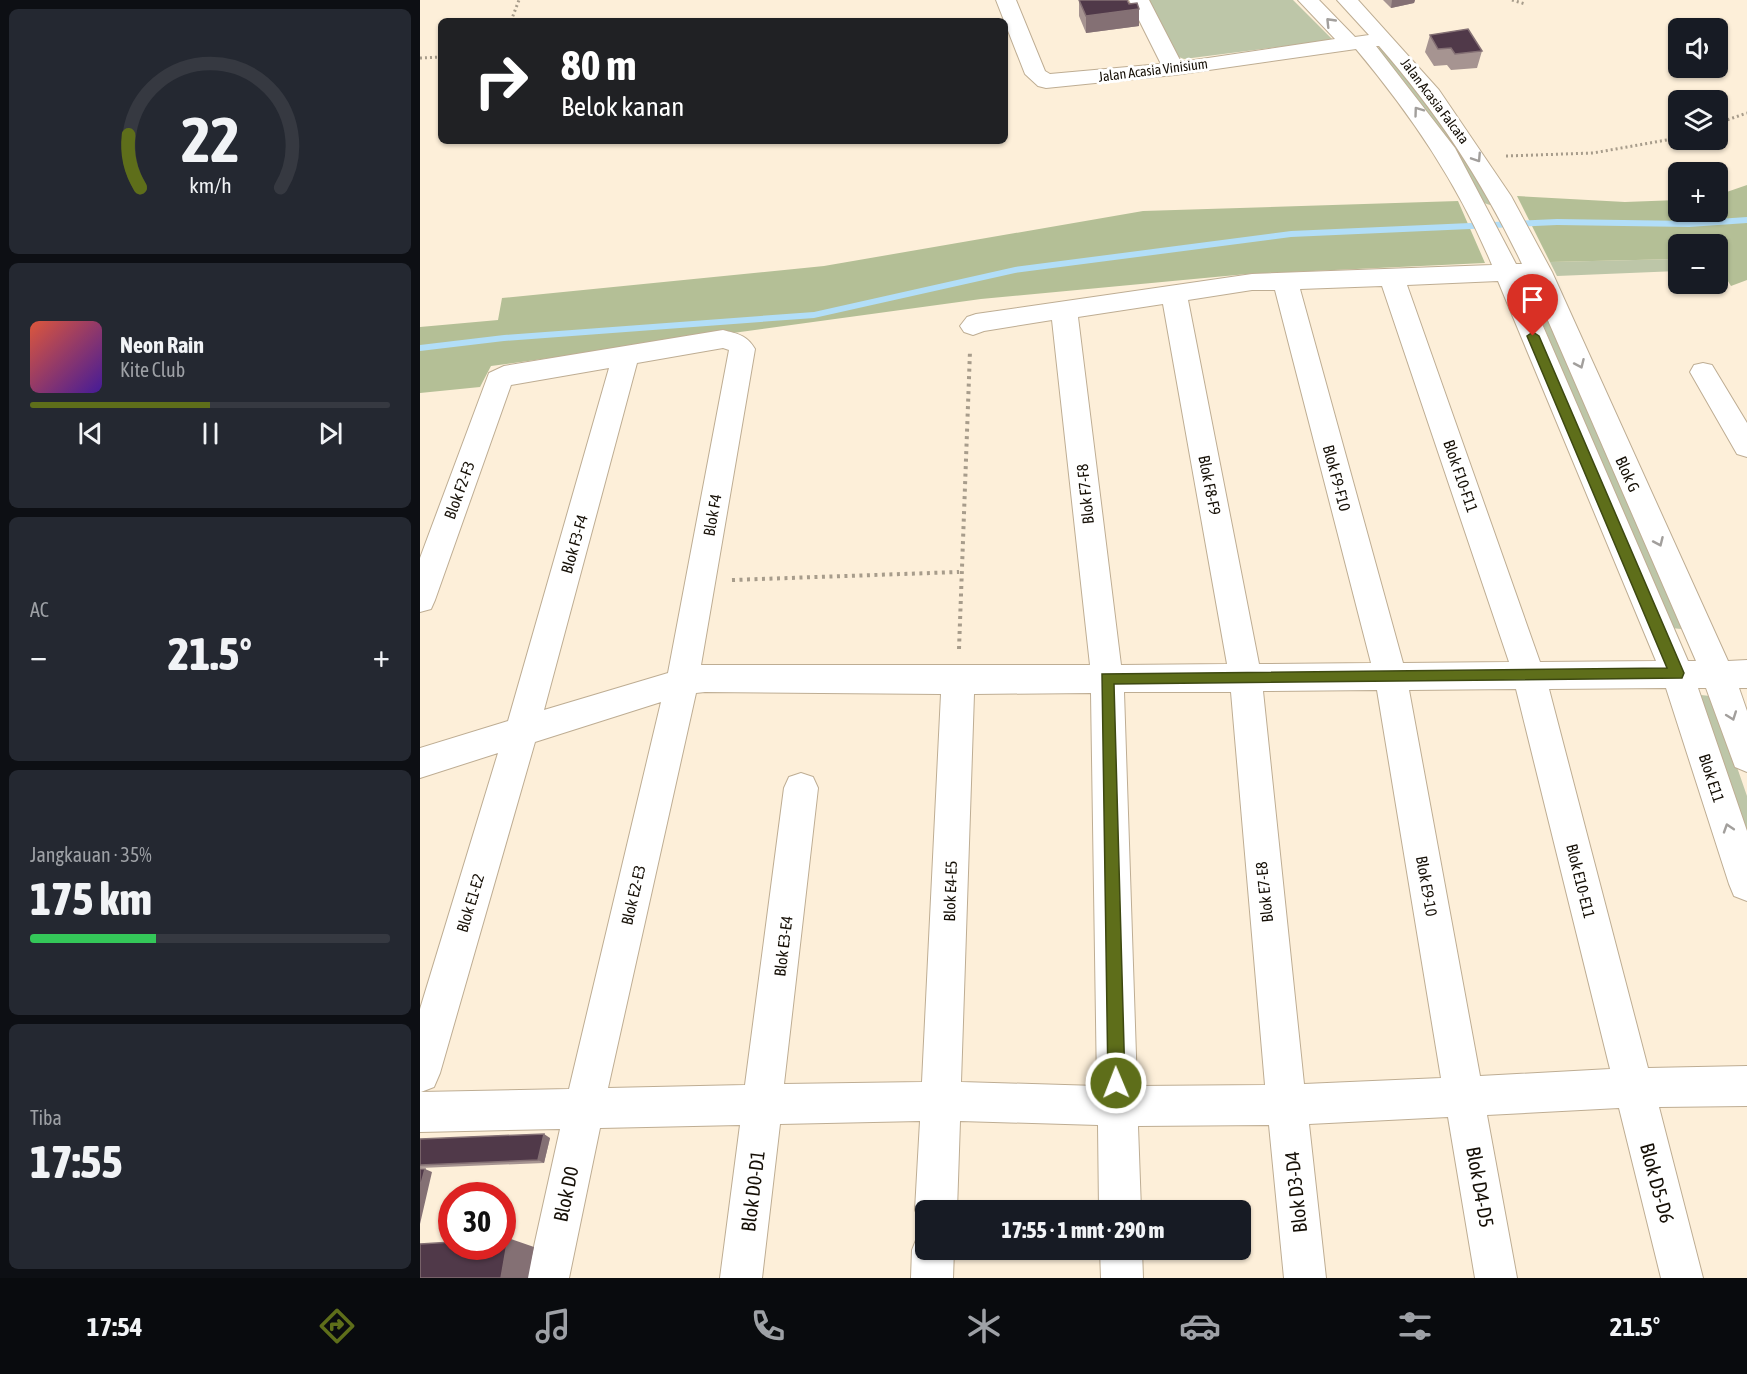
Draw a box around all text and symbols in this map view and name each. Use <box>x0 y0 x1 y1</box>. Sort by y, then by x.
one-way arrow <box>1326 18 1337 29</box>
map controls <box>1668 18 1728 294</box>
button: sound <box>1668 18 1728 78</box>
text: 80 m <box>561 41 636 89</box>
icon: right <box>462 42 540 120</box>
street label: Jalan Acasia Vinisium <box>1097 55 1209 85</box>
street label: Jalan Acasia Falcata <box>1398 55 1472 147</box>
button: layers <box>1668 90 1728 150</box>
text: Belok kanan <box>561 91 684 122</box>
text: 22 <box>181 105 239 176</box>
one-way arrow <box>1414 106 1425 117</box>
one-way arrow <box>1470 152 1482 162</box>
button: + <box>1668 162 1728 222</box>
text: km/h <box>189 174 231 199</box>
button: − <box>1668 234 1728 294</box>
pin <box>1507 274 1558 336</box>
icon: arrive <box>1516 283 1549 316</box>
text: Neon Rain <box>120 332 204 358</box>
text: Kite Club <box>120 358 185 381</box>
one-way arrow <box>1572 358 1584 369</box>
icon: previous <box>74 417 107 450</box>
icon: pause <box>194 417 227 450</box>
icon: next <box>314 417 347 450</box>
street label: Blok F10-F11 <box>1440 437 1482 515</box>
street label: Blok F9-F10 <box>1320 443 1354 513</box>
street label: Blok G <box>1612 453 1644 495</box>
street label: Blok F8-F9 <box>1195 454 1225 516</box>
street label: Blok F2-F3 <box>440 459 478 521</box>
street label: Blok F7-F8 <box>1073 463 1097 525</box>
street label: Blok F4 <box>699 493 725 537</box>
street label: Blok F3-F4 <box>557 513 591 575</box>
one-way arrow <box>1652 536 1664 547</box>
text: AC <box>30 598 49 621</box>
text: 21.5° <box>168 628 252 680</box>
text: − <box>30 636 47 674</box>
text: + <box>373 636 390 674</box>
one-way arrow <box>1725 710 1738 721</box>
street label: Blok E11 <box>1696 751 1728 805</box>
one-way arrow <box>1723 823 1736 834</box>
street label: Blok E10-E11 <box>1563 842 1599 920</box>
text: Jangkauan · 35% <box>30 843 152 866</box>
street label: Blok E9-10 <box>1413 854 1441 918</box>
street label: Blok E4-E5 <box>940 860 960 922</box>
street label: Blok E7-E8 <box>1252 861 1276 923</box>
street label: Blok E2-E3 <box>617 863 649 927</box>
street label: Blok E1-E2 <box>453 872 487 934</box>
text: 175 km <box>30 873 152 925</box>
street label: Blok E3-E4 <box>770 915 796 977</box>
position arrow <box>1084 1051 1148 1115</box>
text: Tiba <box>30 1106 62 1129</box>
text: 17:55 <box>30 1136 123 1188</box>
street label: Blok D5-D6 <box>1636 1140 1679 1225</box>
street label: Blok D4-D5 <box>1462 1145 1499 1229</box>
street label: Blok D0-D1 <box>736 1149 769 1233</box>
street label: Blok D3-D4 <box>1280 1150 1311 1234</box>
street label: Blok D0 <box>548 1164 583 1224</box>
speed limit sign: 30 <box>438 1182 516 1260</box>
text: 17:55 · 1 mnt · 290 m <box>1002 1217 1164 1243</box>
icon: directions <box>316 1305 358 1347</box>
icon: music <box>532 1305 574 1347</box>
icon: phone <box>747 1305 789 1347</box>
icon: climate <box>963 1305 1005 1347</box>
icon: car <box>1179 1305 1221 1347</box>
icon: filters <box>1394 1305 1436 1347</box>
text: 17:54 <box>87 1311 142 1342</box>
text: 21.5° <box>1610 1311 1660 1342</box>

